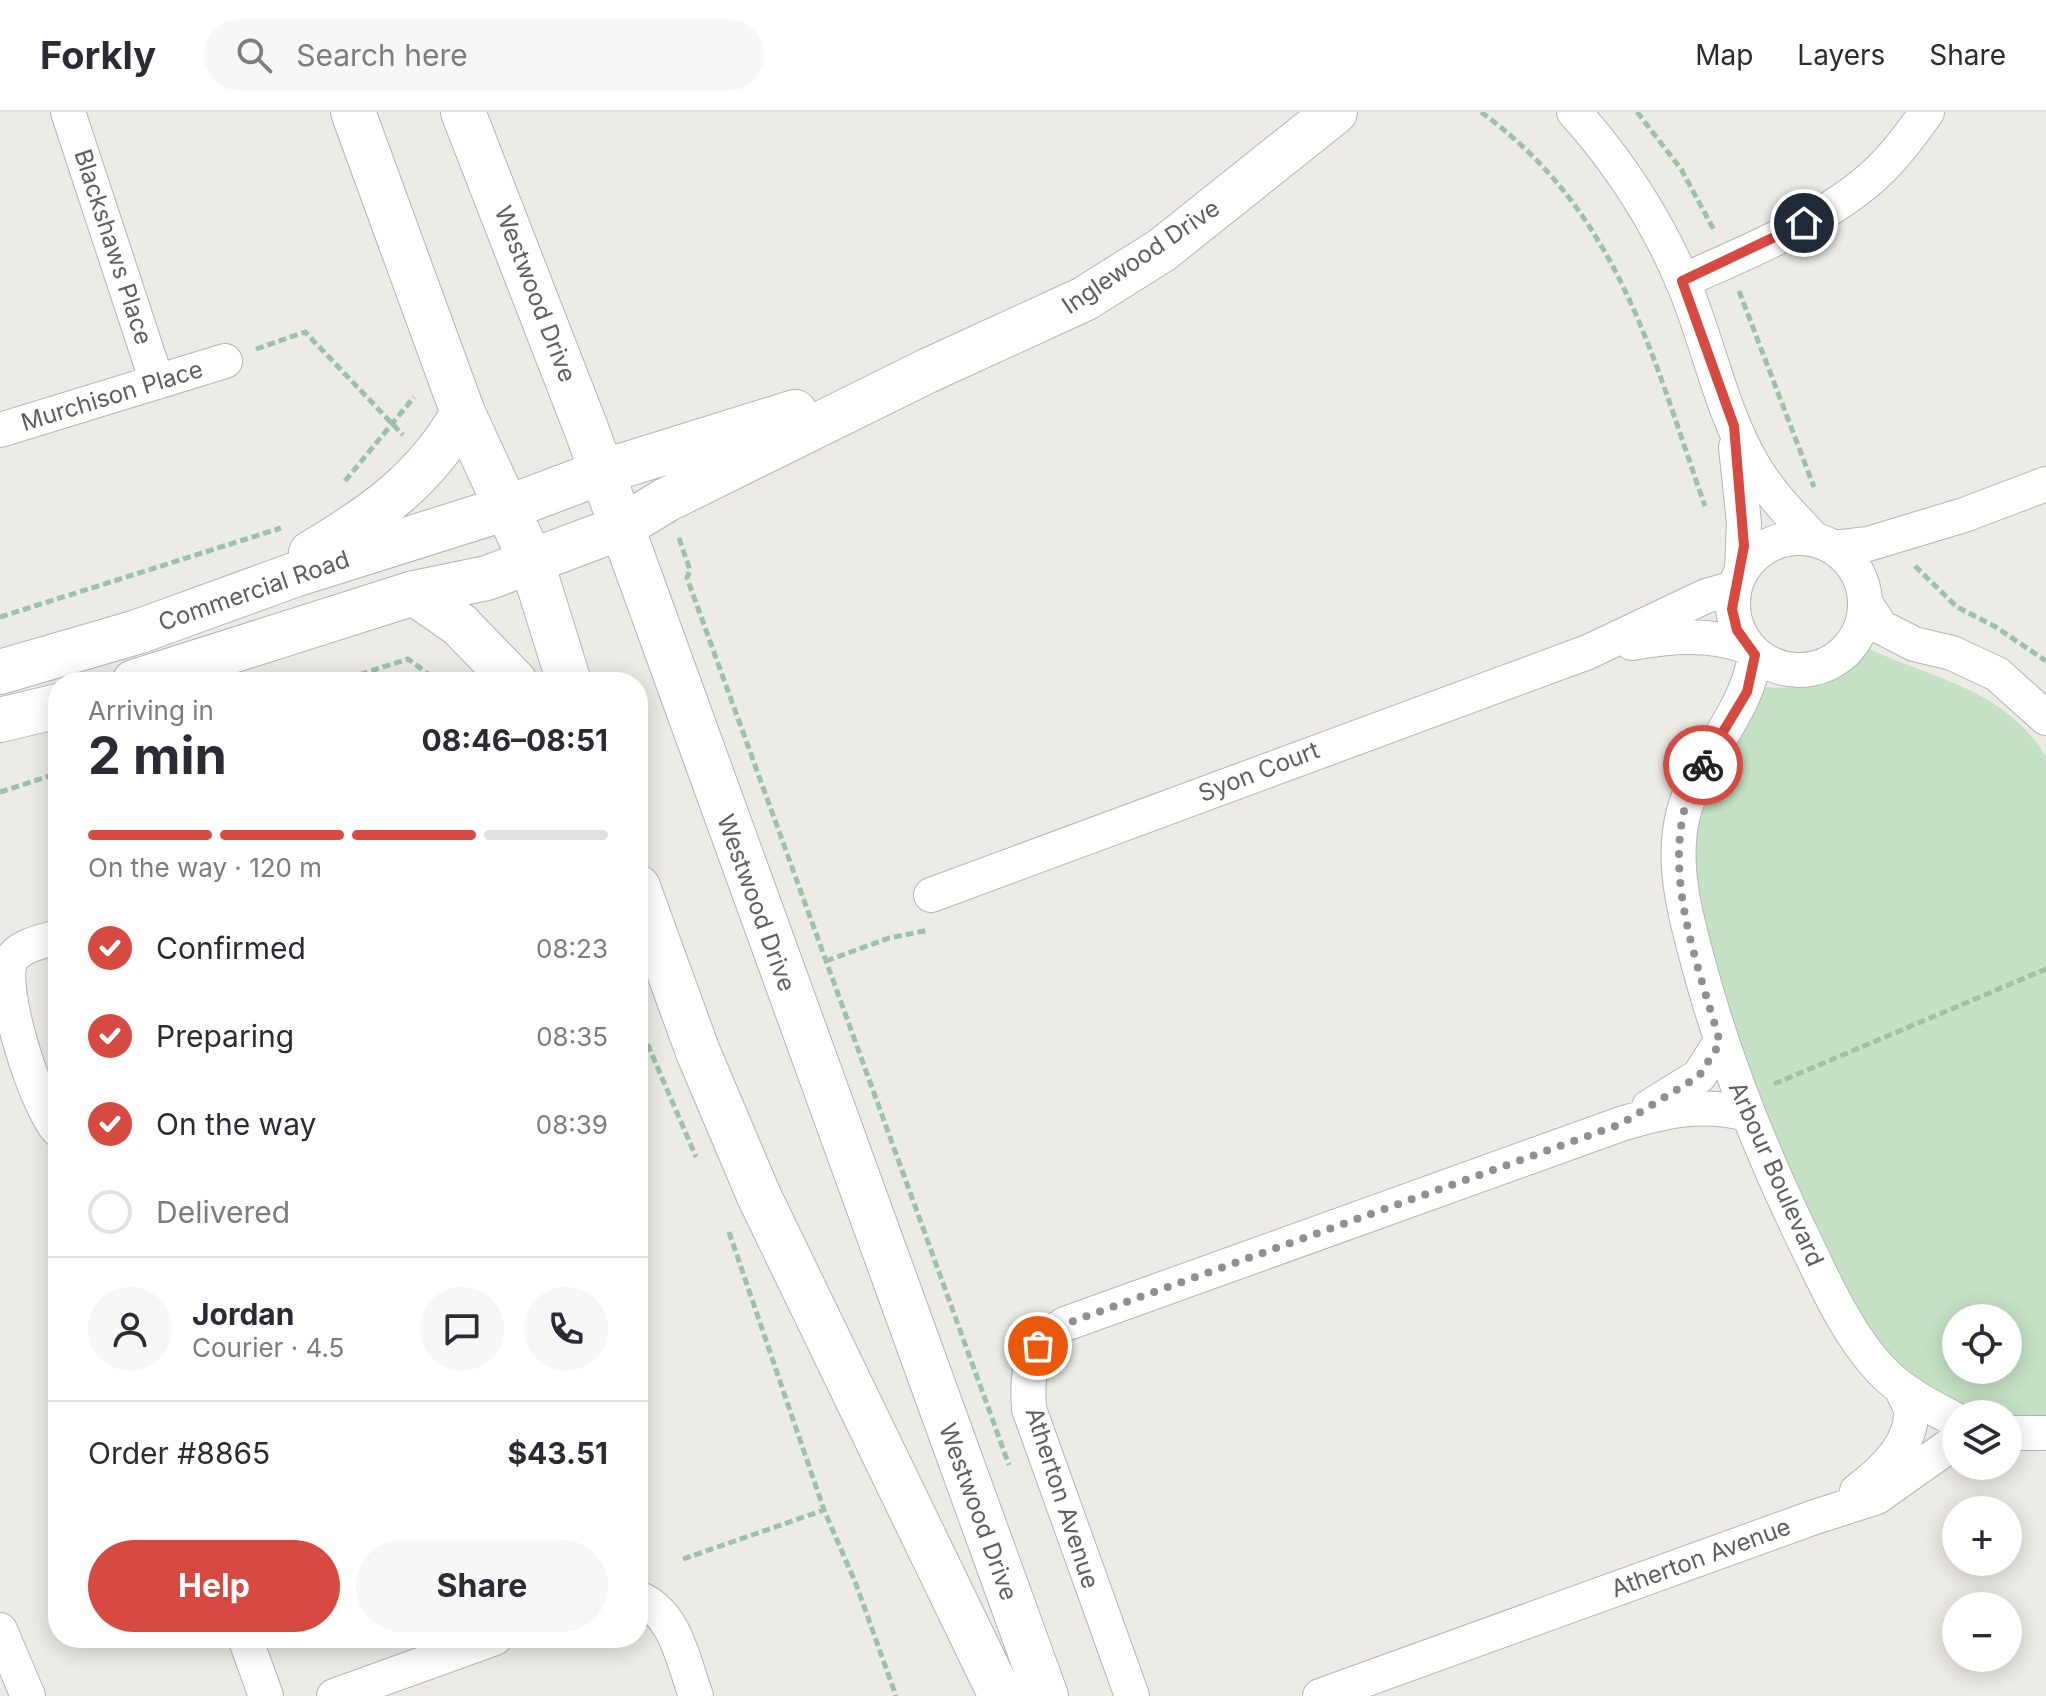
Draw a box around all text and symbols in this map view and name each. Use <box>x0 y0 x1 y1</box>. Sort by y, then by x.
search box <box>204 19 764 91</box>
text: Forkly <box>40 32 156 78</box>
icon: search <box>232 33 276 77</box>
text: Search here <box>296 37 468 73</box>
text: Map <box>1695 38 1753 72</box>
text: Layers <box>1797 38 1885 72</box>
text: Share <box>1929 38 2006 72</box>
street label: Blackshaws Place <box>68 146 159 348</box>
pin <box>1770 189 1838 257</box>
street label: Inglewood Drive <box>1056 193 1225 320</box>
icon: home <box>1782 201 1826 245</box>
street label: Westwood Drive <box>489 202 582 386</box>
street label: Murchison Place <box>17 354 206 437</box>
street label: Commercial Road <box>155 544 353 637</box>
text: Arriving in <box>88 695 214 726</box>
text: 08:46–08:51 <box>422 722 608 758</box>
text: 2 min <box>88 724 227 787</box>
courier <box>1663 725 1743 805</box>
street label: Syon Court <box>1194 735 1323 808</box>
icon: bike <box>1681 743 1725 787</box>
street label: Westwood Drive <box>711 810 802 995</box>
text: On the way · 120 m <box>88 852 322 883</box>
icon: check <box>88 926 132 970</box>
text: Confirmed <box>156 930 306 966</box>
text: 08:23 <box>536 933 608 964</box>
icon: check <box>88 1014 132 1058</box>
text: Preparing <box>156 1018 294 1054</box>
text: 08:35 <box>536 1021 608 1052</box>
street label: Arbour Boulevard <box>1723 1077 1830 1271</box>
icon: check <box>88 1102 132 1146</box>
text: On the way <box>156 1106 316 1142</box>
text: 08:39 <box>536 1109 608 1140</box>
text: Delivered <box>156 1194 290 1230</box>
button: person <box>88 1287 172 1371</box>
button: chat <box>420 1287 504 1371</box>
button: phone <box>524 1287 608 1371</box>
text: Jordan <box>192 1296 294 1332</box>
map controls <box>1942 1304 2022 1672</box>
button: locate <box>1942 1304 2022 1384</box>
pin <box>1004 1312 1072 1380</box>
icon: bag <box>1016 1324 1060 1368</box>
text: Courier · 4.5 <box>192 1332 344 1363</box>
button: layers <box>1942 1400 2022 1480</box>
street label: Atherton Avenue <box>1020 1404 1105 1592</box>
street label: Westwood Drive <box>933 1419 1024 1604</box>
text: Order #8865 <box>88 1435 270 1471</box>
text: $43.51 <box>507 1435 608 1471</box>
button: + <box>1942 1496 2022 1576</box>
street label: Atherton Avenue <box>1607 1512 1794 1603</box>
button: Help <box>88 1540 340 1632</box>
button: Share <box>356 1540 608 1632</box>
button: − <box>1942 1592 2022 1672</box>

